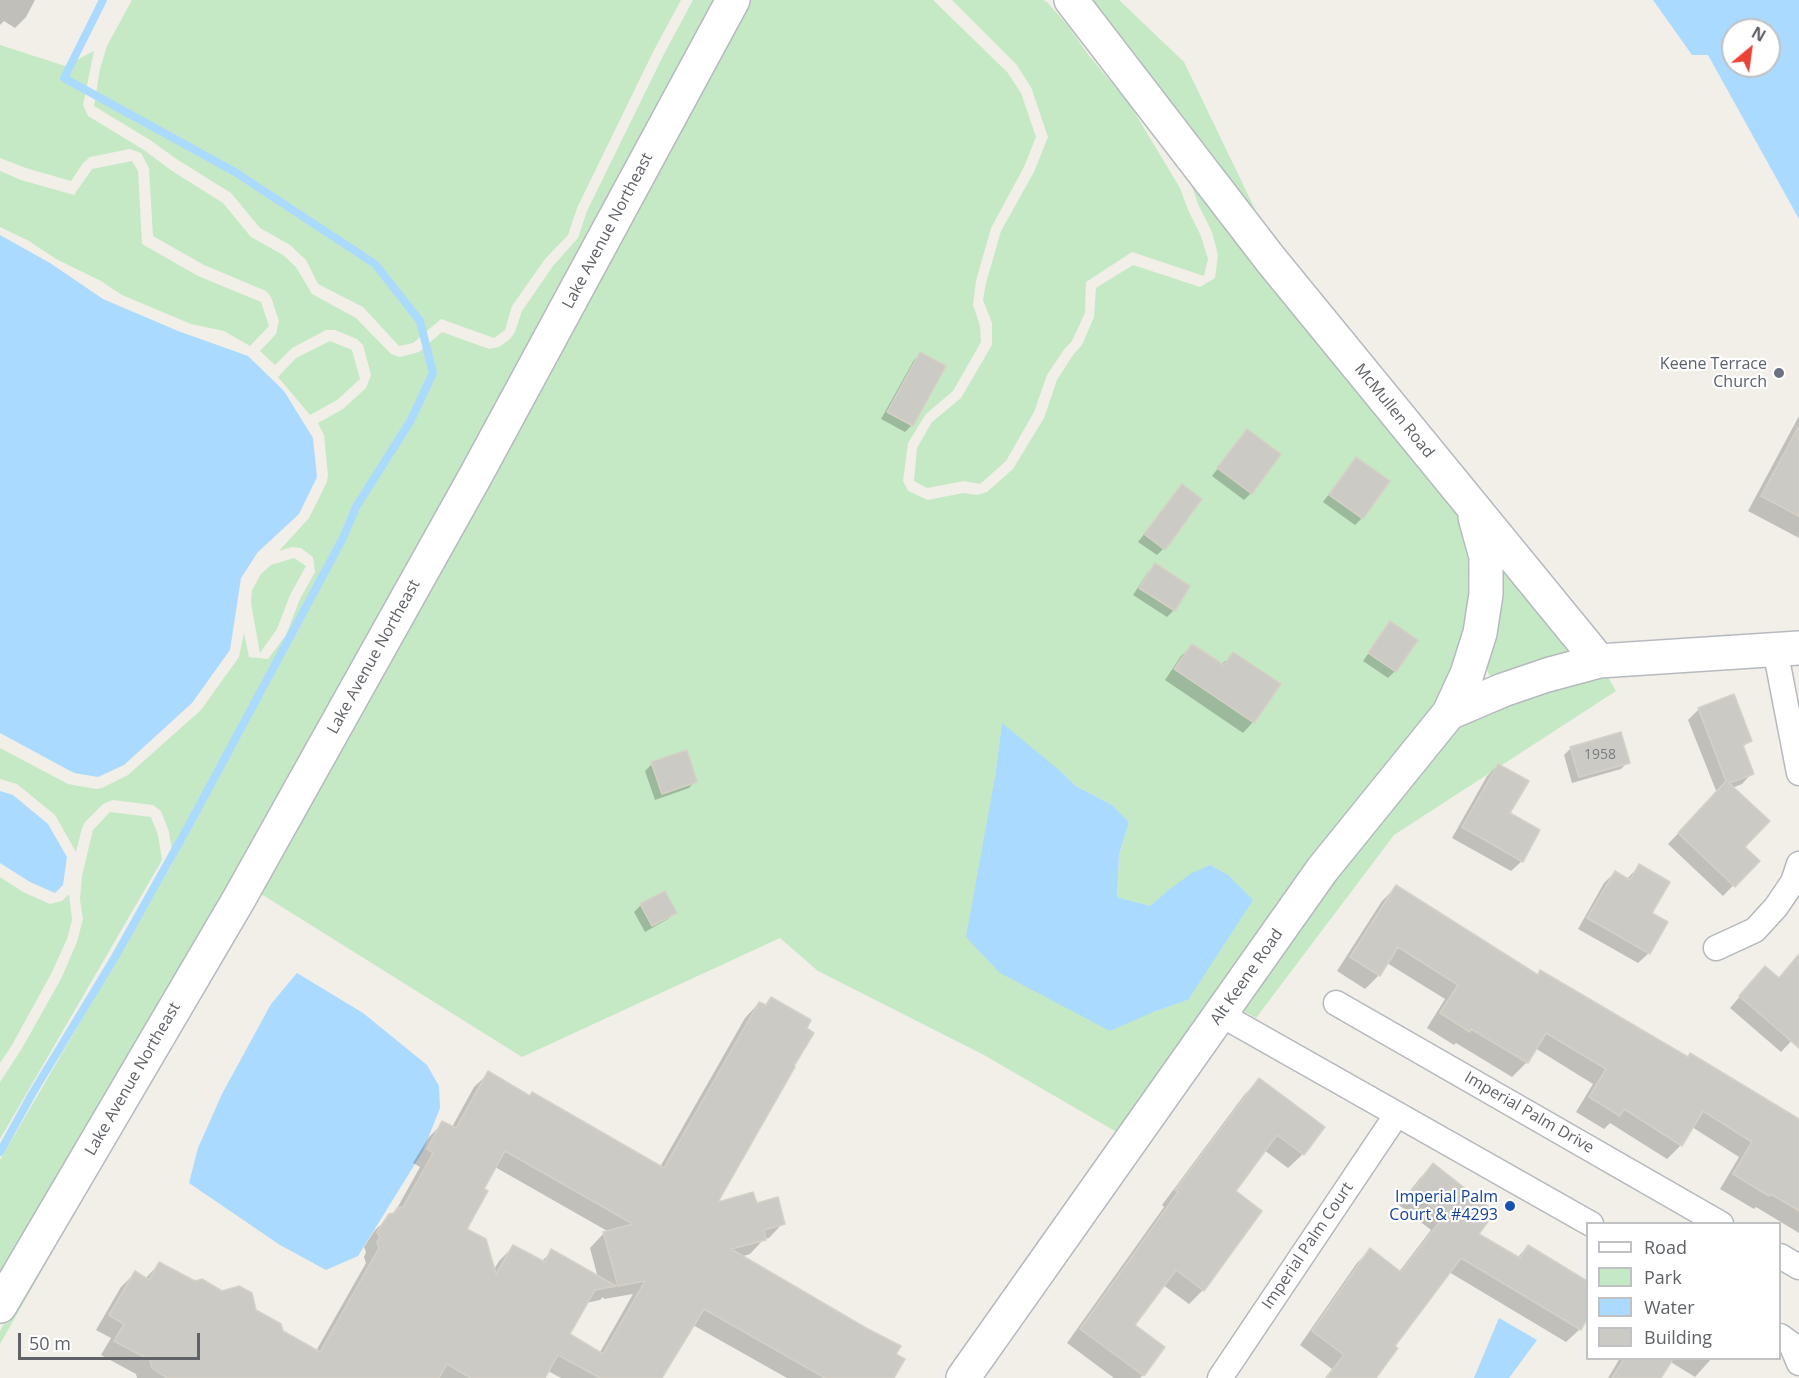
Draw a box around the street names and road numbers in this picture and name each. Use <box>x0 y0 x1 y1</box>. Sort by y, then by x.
street label: Lake Avenue Northeast <box>559 150 657 312</box>
street label: McMullen Road <box>1350 360 1438 462</box>
street label: Lake Avenue Northeast <box>324 576 424 738</box>
street label: Alt Keene Road <box>1207 925 1287 1029</box>
street label: Lake Avenue Northeast <box>81 999 185 1159</box>
street label: Imperial Palm Drive <box>1461 1068 1597 1158</box>
street label: Imperial Palm Court <box>1258 1179 1358 1313</box>

